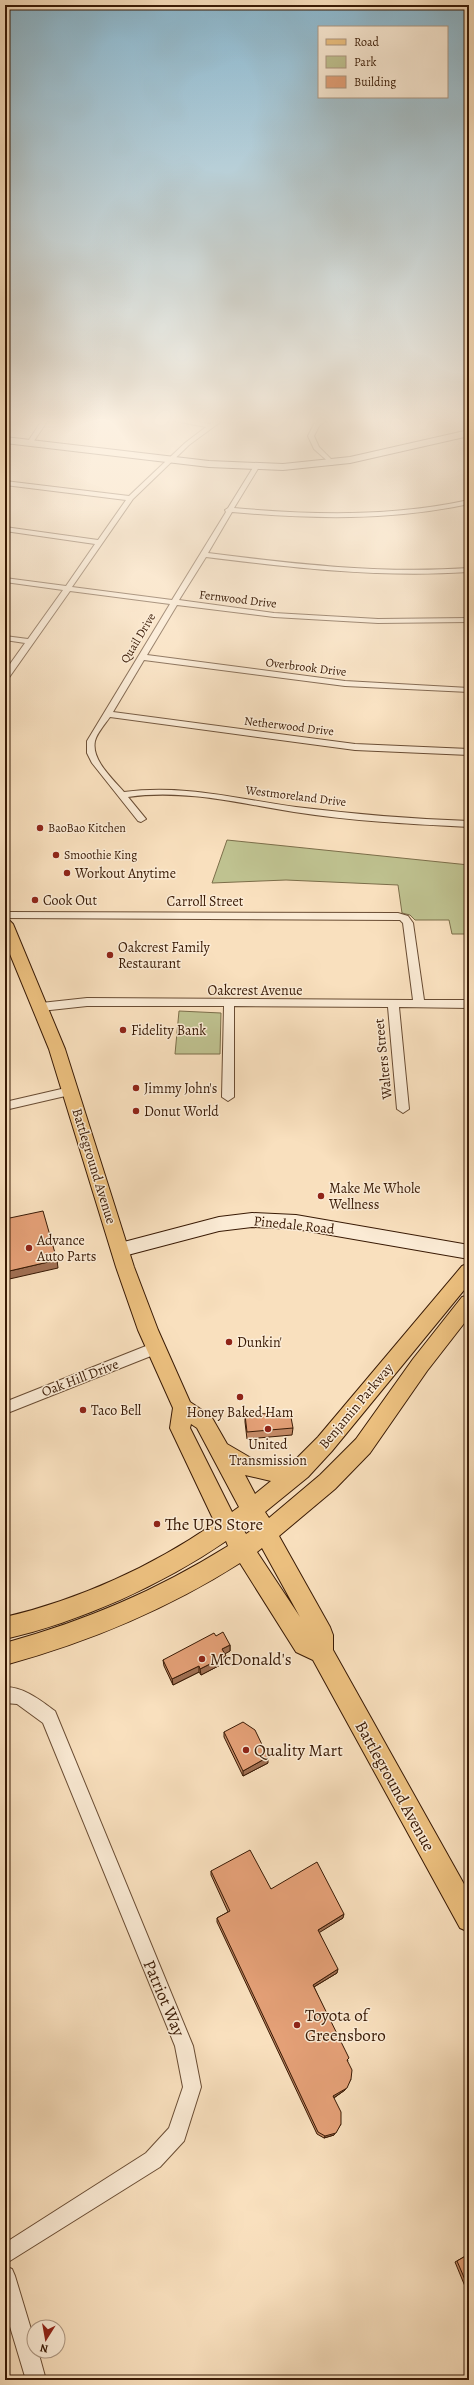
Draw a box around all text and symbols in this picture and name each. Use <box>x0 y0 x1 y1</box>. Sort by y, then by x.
legend <box>318 26 448 98</box>
text: Road <box>354 34 380 50</box>
text: Park <box>354 54 377 70</box>
text: Building <box>354 74 396 90</box>
street label: Fernwood Drive <box>198 586 278 612</box>
street label: Quail Drive <box>117 610 159 666</box>
street label: Overbrook Drive <box>265 654 347 680</box>
street label: Netherwood Drive <box>243 713 335 739</box>
street label: Westmoreland Drive <box>244 782 347 810</box>
place label: BaoBao Kitchen <box>48 820 126 836</box>
marker: BaoBao Kitchen <box>35 823 45 833</box>
place label: Smoothie King <box>64 847 137 863</box>
marker: Smoothie King <box>51 850 61 860</box>
place label: Workout Anytime <box>74 864 176 883</box>
marker: Workout Anytime <box>62 868 72 878</box>
place label: Cook Out <box>43 891 97 910</box>
street label: Carroll Street <box>167 892 244 911</box>
marker: Cook Out <box>30 895 40 905</box>
place label: Oakcrest Family Restaurant <box>118 938 210 973</box>
marker: Oakcrest Family Restaurant <box>105 950 115 960</box>
street label: Oakcrest Avenue <box>207 981 303 1000</box>
street label: Walters Street <box>369 1017 397 1101</box>
place label: Fidelity Bank <box>131 1021 206 1040</box>
marker: Fidelity Bank <box>118 1025 128 1035</box>
place label: Jimmy John's <box>144 1079 217 1098</box>
marker: Jimmy John's <box>131 1083 141 1093</box>
place label: Donut World <box>144 1102 219 1121</box>
street label: Battleground Avenue <box>67 1106 121 1226</box>
marker: Donut World <box>131 1106 141 1116</box>
place label: Make Me Whole Wellness <box>328 1179 421 1214</box>
marker: Make Me Whole Wellness <box>316 1191 326 1201</box>
street label: Pinedale Road <box>253 1211 336 1239</box>
place label: Advance Auto Parts <box>36 1231 96 1266</box>
marker: Advance Auto Parts <box>24 1243 34 1253</box>
place label: Dunkin' <box>237 1333 282 1352</box>
marker: Dunkin' <box>224 1337 234 1347</box>
street label: Oak Hill Drive <box>39 1355 121 1401</box>
street label: Benjamin Parkway <box>314 1358 398 1453</box>
marker: Honey Baked Ham <box>235 1392 245 1402</box>
place label: Taco Bell <box>91 1401 142 1420</box>
place label: Honey Baked Ham <box>187 1403 294 1422</box>
marker: Taco Bell <box>78 1405 88 1415</box>
marker: United Transmission <box>263 1424 273 1434</box>
place label: United Transmission <box>229 1435 307 1470</box>
place label: The UPS Store <box>165 1513 263 1536</box>
marker: The UPS Store <box>152 1519 162 1529</box>
place label: McDonald's <box>210 1648 292 1671</box>
marker: McDonald's <box>197 1654 207 1664</box>
street label: Battleground Avenue <box>350 1717 440 1855</box>
place label: Quality Mart <box>254 1739 343 1762</box>
marker: Quality Mart <box>241 1745 251 1755</box>
street label: Patriot Way <box>138 1956 191 2040</box>
place label: Toyota of Greensboro <box>305 2004 386 2047</box>
marker: Toyota of Greensboro <box>292 2020 302 2030</box>
north arrow <box>26 2319 66 2359</box>
text: N <box>39 2340 50 2356</box>

